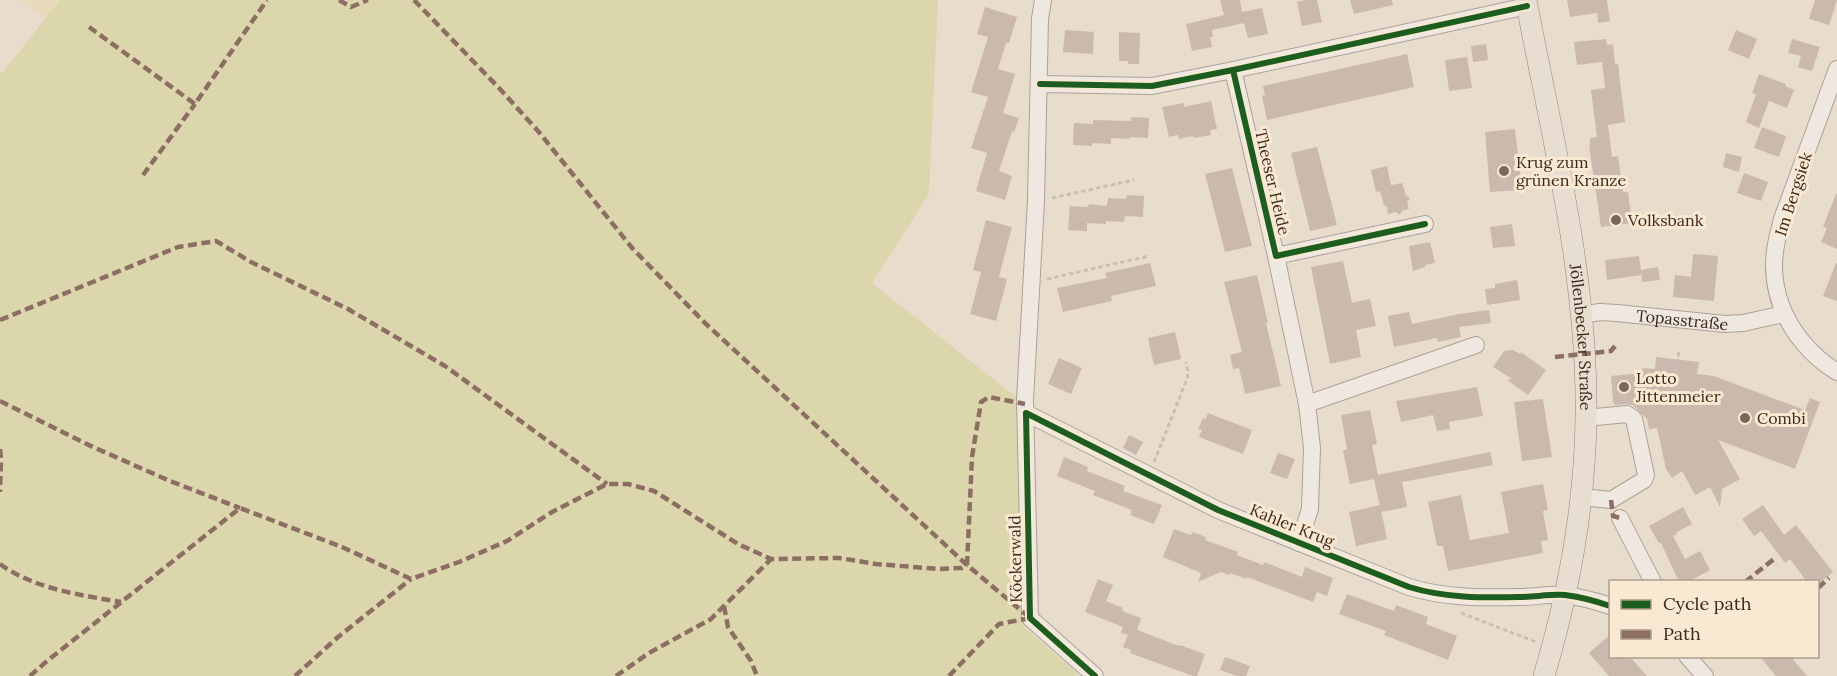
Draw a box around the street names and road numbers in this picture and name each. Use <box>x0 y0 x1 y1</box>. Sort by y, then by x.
street label: Theeser Heide <box>1251 127 1295 237</box>
street label: Im Bergsiek <box>1770 149 1816 239</box>
street label: Jöllenbecker Straße <box>1565 262 1596 411</box>
street label: Topasstraße <box>1635 305 1730 334</box>
street label: Kahler Krug <box>1247 499 1338 551</box>
street label: Köckerwald <box>1004 515 1026 603</box>

